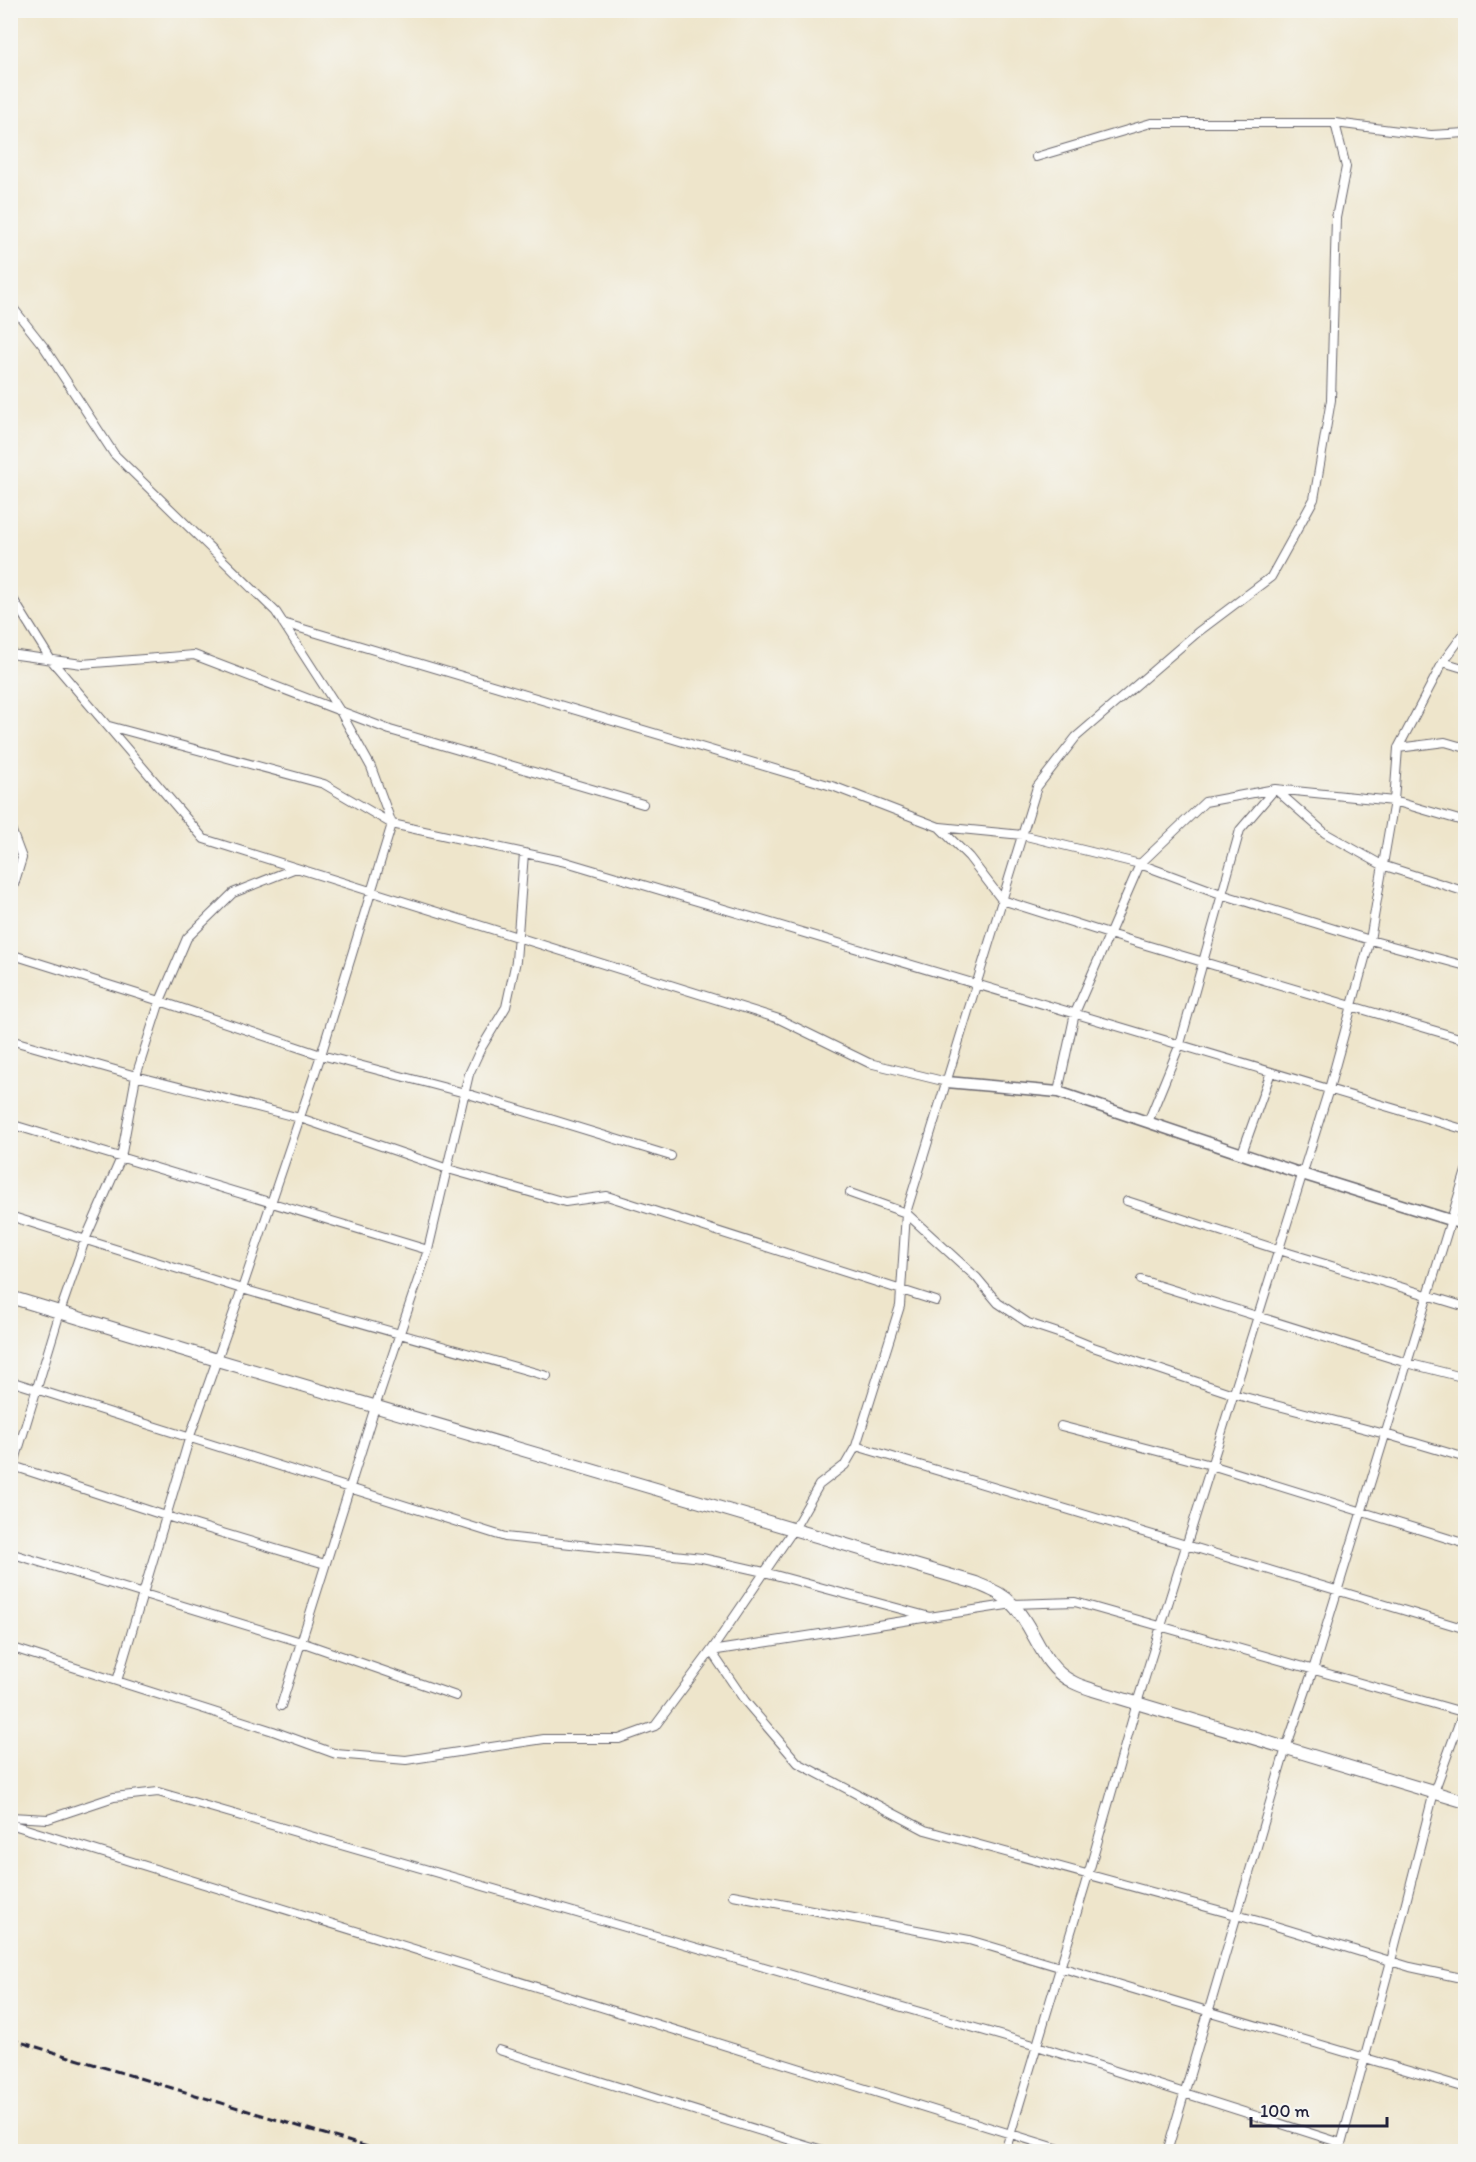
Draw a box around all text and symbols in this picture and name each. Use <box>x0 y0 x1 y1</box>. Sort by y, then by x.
scale bar <box>1251 2090 1388 2128</box>
text: 100 m <box>1260 2100 1310 2122</box>

